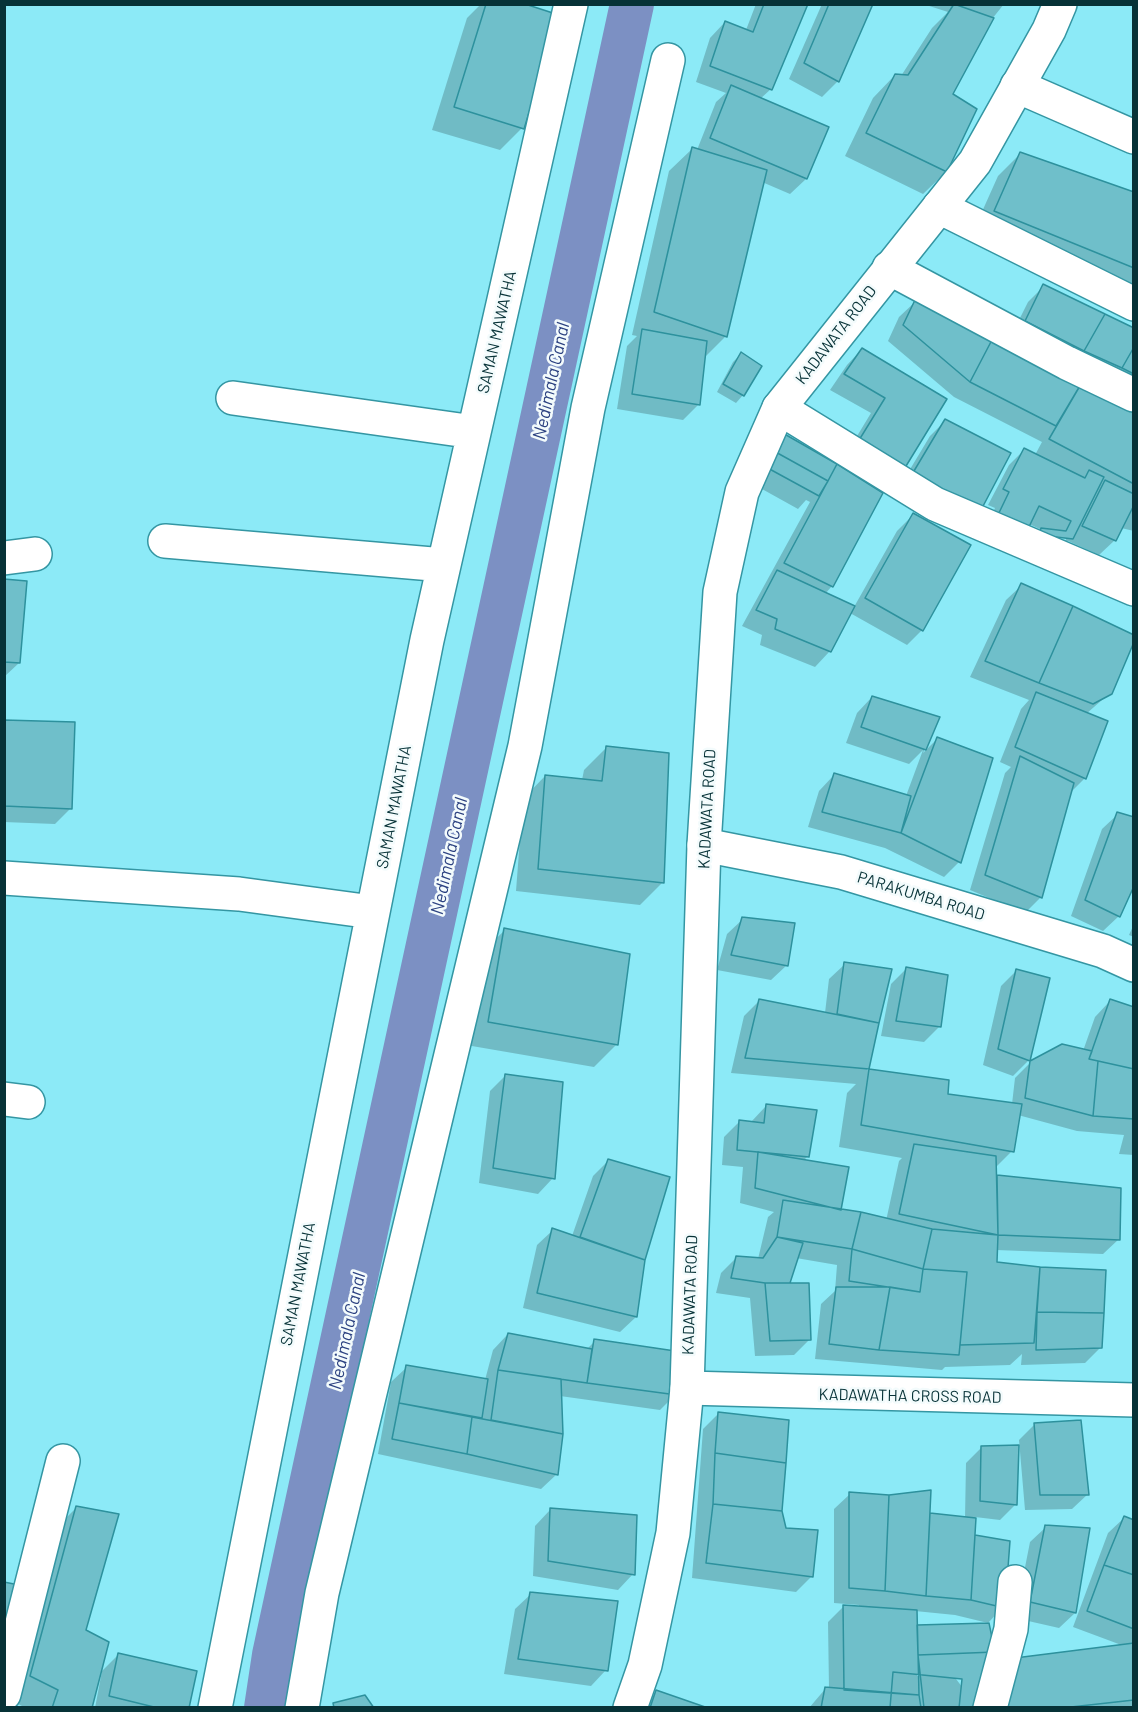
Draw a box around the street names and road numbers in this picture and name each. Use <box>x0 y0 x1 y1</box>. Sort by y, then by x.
street label: SAMAN MAWATHA <box>474 269 520 395</box>
street label: KADAWATA ROAD <box>791 282 881 388</box>
street label: SAMAN MAWATHA <box>373 744 415 870</box>
street label: KADAWATA ROAD <box>694 749 720 869</box>
street label: PARAKUMBA ROAD <box>855 867 987 925</box>
street label: SAMAN MAWATHA <box>277 1221 319 1347</box>
street label: KADAWATA ROAD <box>678 1235 702 1355</box>
street label: KADAWATHA CROSS ROAD <box>818 1385 1002 1407</box>

